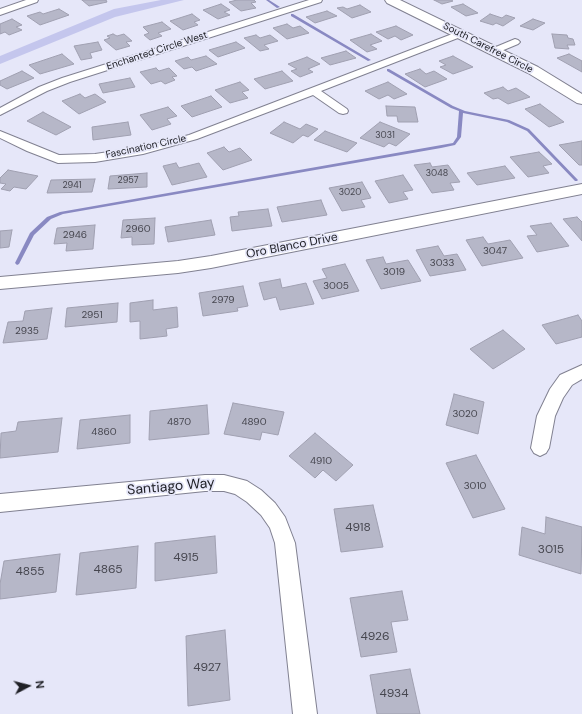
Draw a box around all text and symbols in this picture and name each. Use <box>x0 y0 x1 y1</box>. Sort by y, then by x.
street label: South Carefree Circle <box>441 20 535 76</box>
street label: Enchanted Circle West <box>105 29 209 73</box>
house number: 3031 <box>375 131 395 141</box>
street label: Fascination Circle <box>105 133 187 161</box>
house number: 3048 <box>426 169 448 179</box>
house number: 2957 <box>118 176 138 186</box>
house number: 2941 <box>62 181 82 191</box>
house number: 3020 <box>339 188 361 198</box>
house number: 2960 <box>125 223 151 235</box>
house number: 2946 <box>63 229 87 241</box>
street label: Oro Blanco Drive <box>245 230 339 262</box>
house number: 3047 <box>483 245 507 257</box>
house number: 3033 <box>430 257 454 269</box>
house number: 3019 <box>383 266 405 278</box>
house number: 3005 <box>323 280 349 292</box>
house number: 2979 <box>211 294 235 306</box>
house number: 2951 <box>81 309 103 321</box>
house number: 2935 <box>15 325 39 337</box>
house number: 3020 <box>452 408 478 420</box>
house number: 4870 <box>167 416 191 428</box>
house number: 4890 <box>242 416 266 428</box>
house number: 4860 <box>91 426 117 438</box>
house number: 4910 <box>310 455 332 467</box>
street label: Santiago Way <box>127 475 215 499</box>
house number: 3010 <box>464 480 486 492</box>
house number: 4918 <box>345 521 371 535</box>
house number: 3015 <box>538 543 564 557</box>
house number: 4915 <box>173 551 199 565</box>
house number: 4865 <box>93 563 123 577</box>
house number: 4855 <box>15 565 45 579</box>
house number: 4926 <box>360 630 390 644</box>
house number: 4927 <box>193 661 221 675</box>
north arrow <box>8 666 48 706</box>
text: N <box>32 680 47 689</box>
house number: 4934 <box>380 687 408 701</box>

